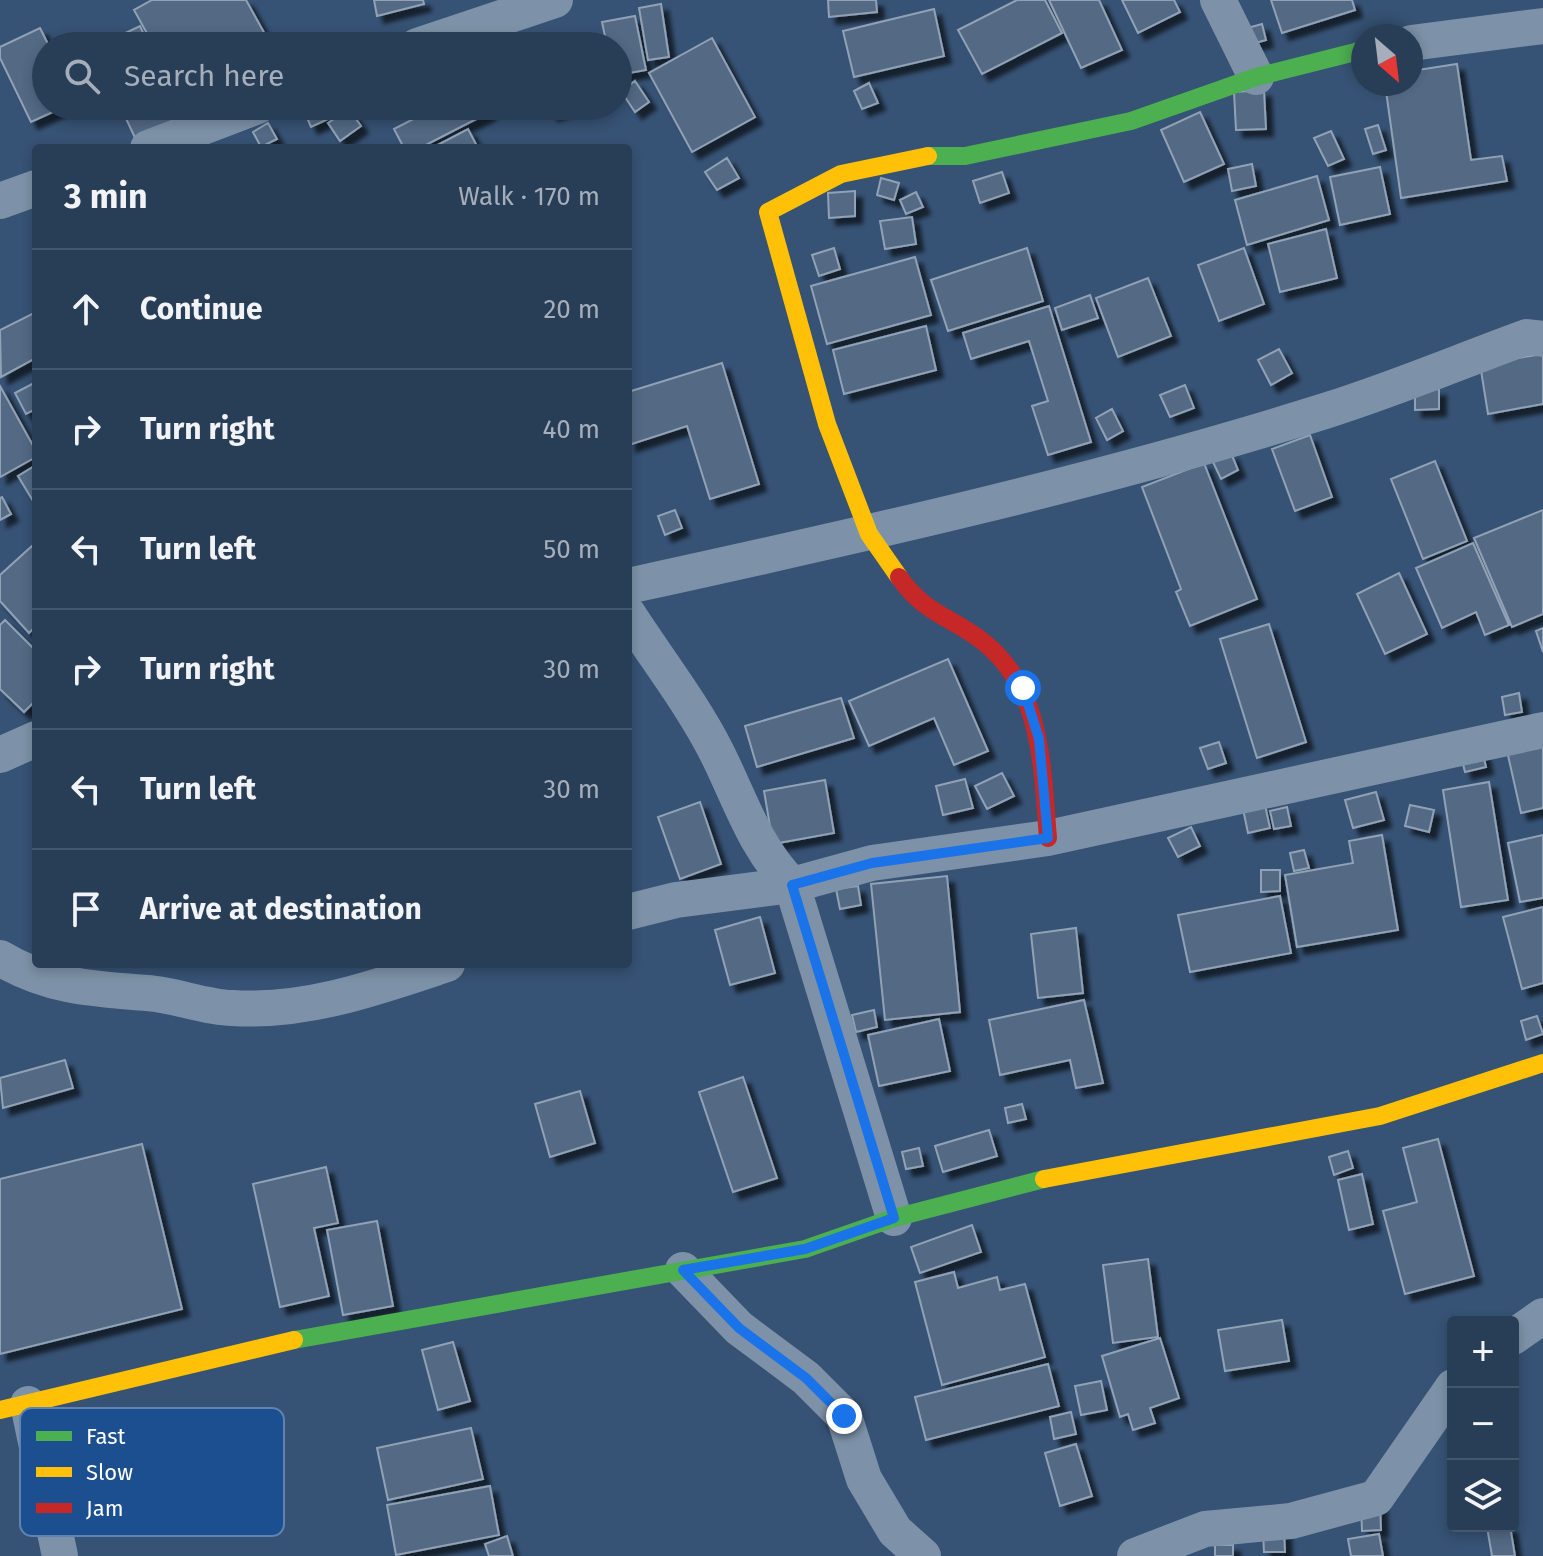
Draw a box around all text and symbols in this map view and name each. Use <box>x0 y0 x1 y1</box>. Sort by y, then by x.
north arrow <box>1351 24 1423 96</box>
search box <box>32 32 632 120</box>
icon: search <box>60 54 104 98</box>
text: Search here <box>124 58 284 94</box>
text: 3 min <box>64 176 148 217</box>
text: Walk · 170 m <box>458 181 600 212</box>
icon: ahead <box>64 287 108 331</box>
text: Continue <box>140 291 263 327</box>
text: 20 m <box>543 294 600 325</box>
icon: right <box>64 407 108 451</box>
text: Turn right <box>140 411 275 447</box>
text: 40 m <box>542 414 600 445</box>
icon: left <box>64 527 108 571</box>
text: Turn left <box>140 531 256 567</box>
text: 50 m <box>543 534 600 565</box>
icon: right <box>64 647 108 691</box>
text: Turn right <box>140 651 275 687</box>
text: 30 m <box>543 654 600 685</box>
route start <box>1005 670 1041 706</box>
icon: left <box>64 767 108 811</box>
text: Turn left <box>140 771 256 807</box>
text: 30 m <box>543 774 600 805</box>
icon: arrive <box>64 887 108 931</box>
text: Arrive at destination <box>140 891 422 927</box>
map controls <box>1447 1316 1519 1532</box>
button: + <box>1447 1316 1519 1388</box>
button: − <box>1447 1388 1519 1460</box>
route end <box>826 1398 862 1434</box>
legend <box>20 1408 284 1536</box>
text: Fast <box>86 1423 126 1450</box>
text: Slow <box>86 1459 133 1486</box>
button: layers <box>1447 1460 1519 1532</box>
text: Jam <box>86 1495 124 1522</box>

